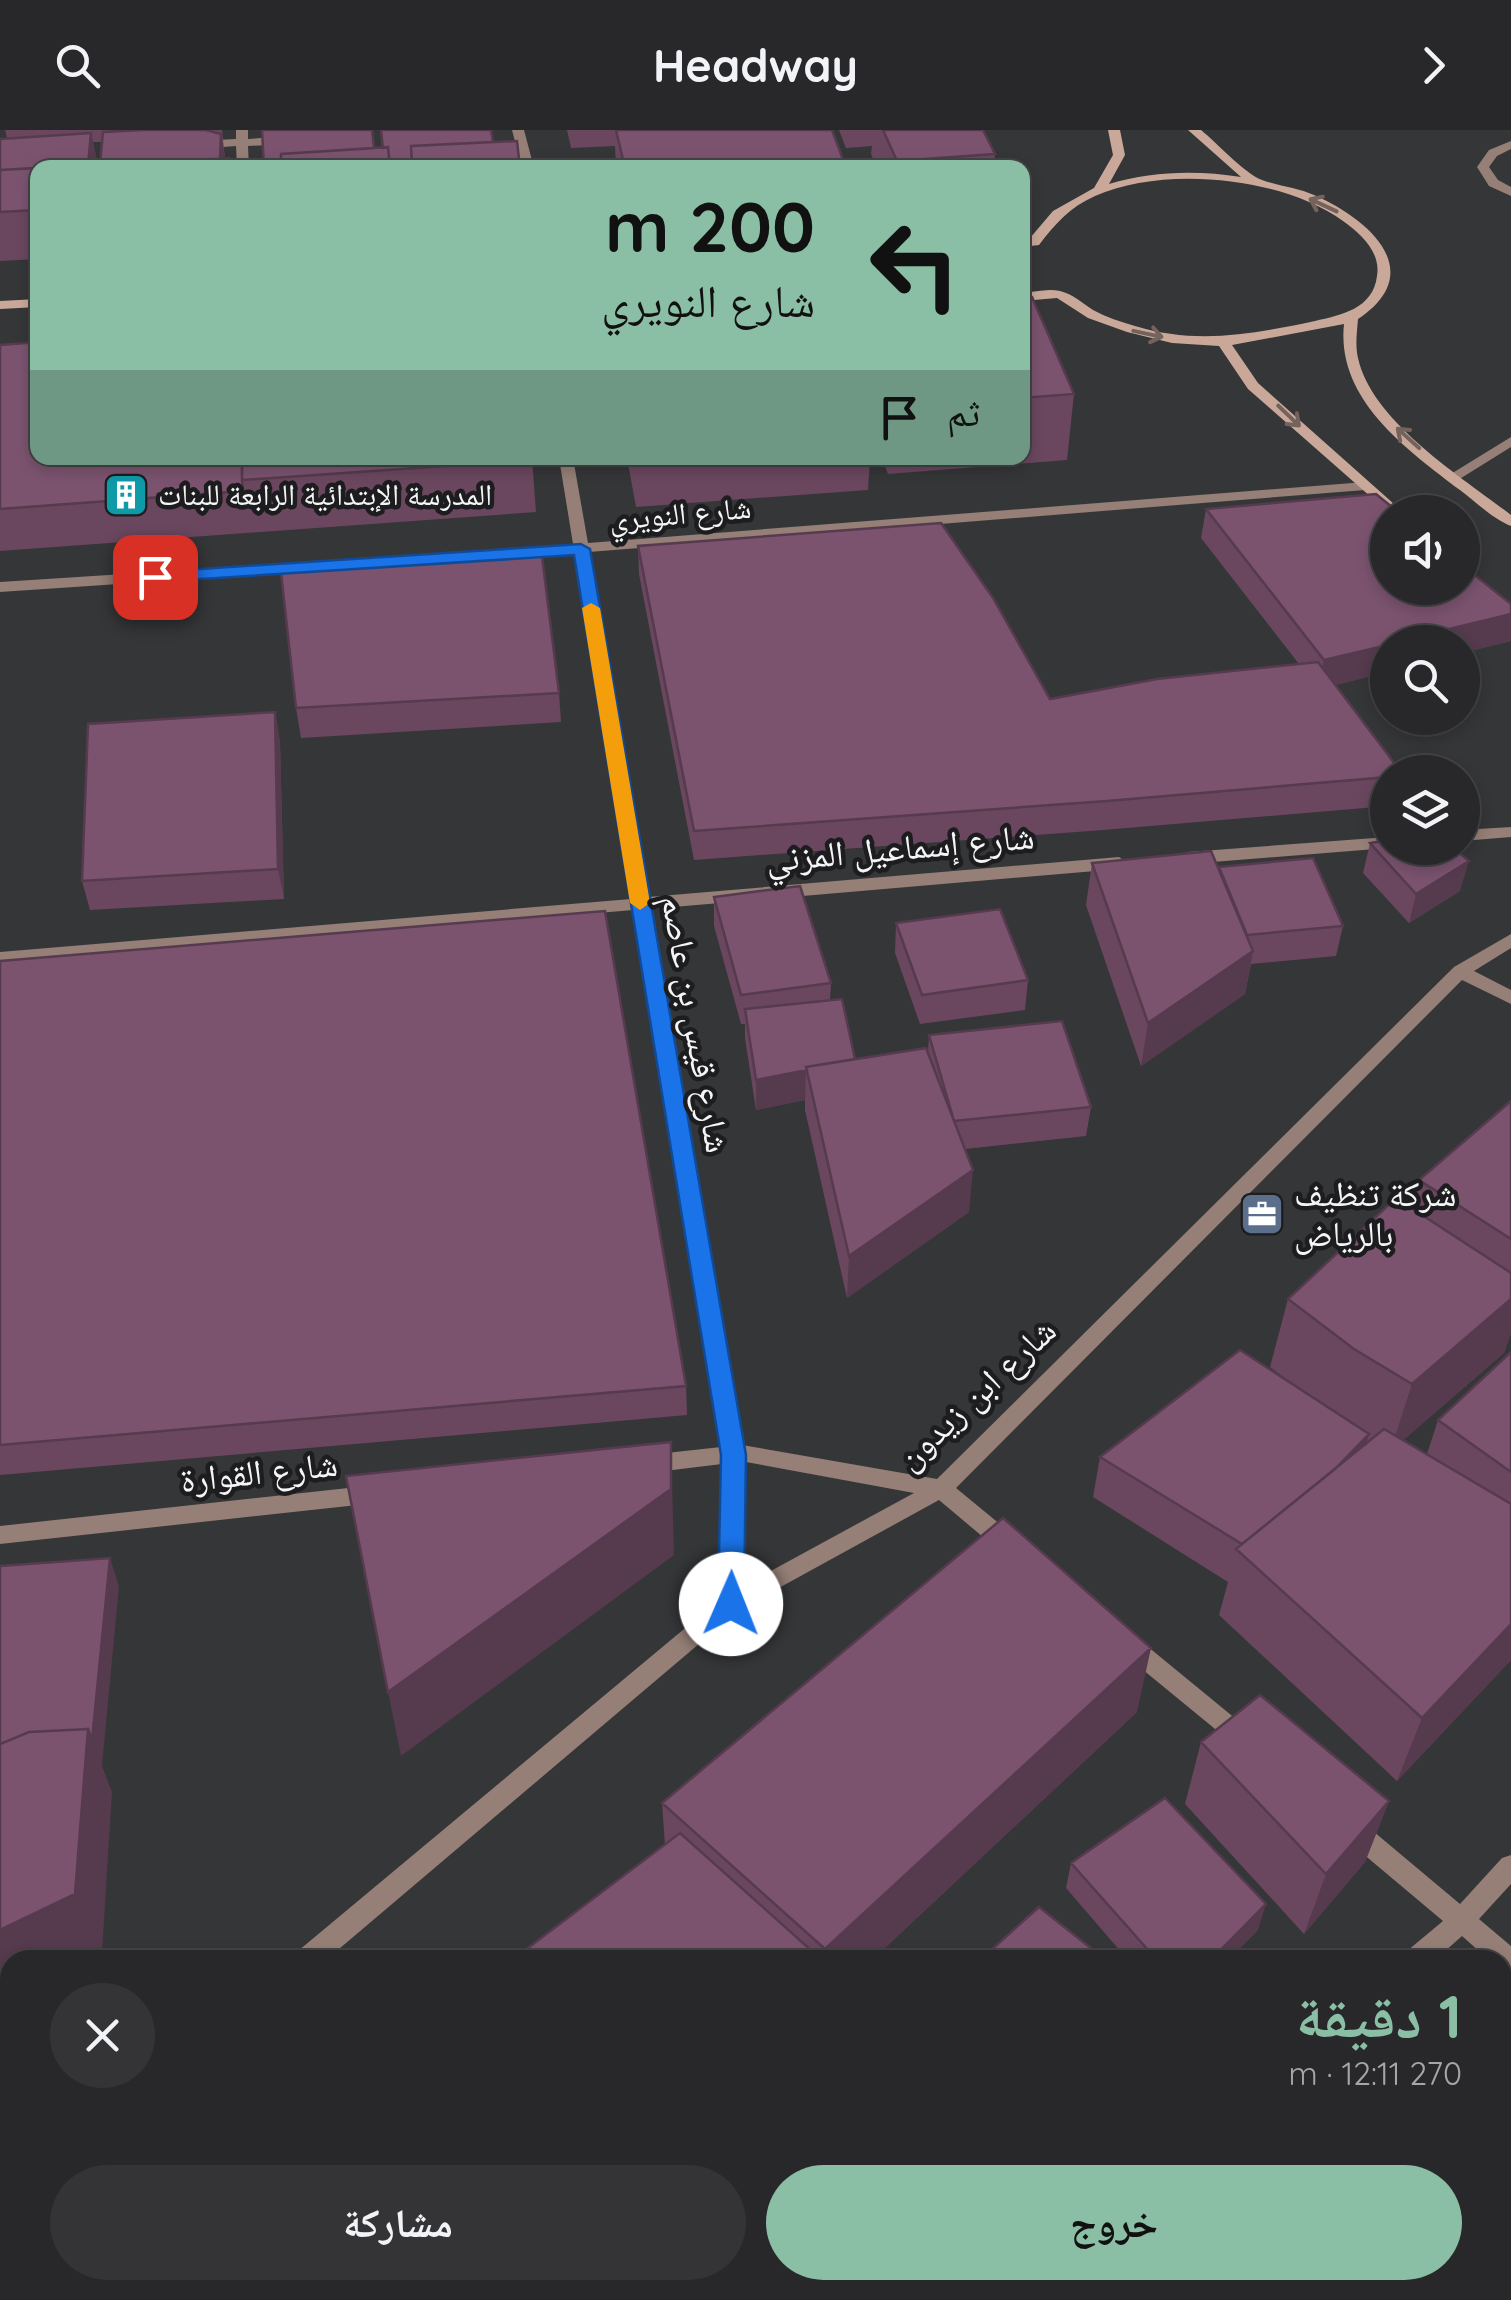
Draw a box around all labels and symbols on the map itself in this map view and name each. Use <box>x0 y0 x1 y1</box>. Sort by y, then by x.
one-way arrow <box>1309 195 1339 213</box>
one-way arrow <box>1131 325 1163 344</box>
one-way arrow <box>1276 404 1300 428</box>
one-way arrow <box>1396 427 1421 450</box>
building icon: المدرسة الإبتدائية الرابعة للبنات <box>103 472 149 518</box>
place label: المدرسة الإبتدائية الرابعة للبنات <box>158 475 492 513</box>
street label: شارع النويري <box>607 488 753 544</box>
pin <box>113 535 198 620</box>
street label: شارع إسماعيل المزني <box>764 813 1037 888</box>
street label: شارع قيس بن عاصم <box>651 892 741 1156</box>
place label: شركة تنظيف بالرياض <box>1294 1171 1457 1255</box>
office icon: شركة تنظيف بالرياض <box>1239 1191 1285 1237</box>
street label: شارع ابن زيدون <box>886 1308 1065 1479</box>
street label: شارع القوارة <box>178 1441 340 1502</box>
position arrow <box>679 1552 783 1656</box>

